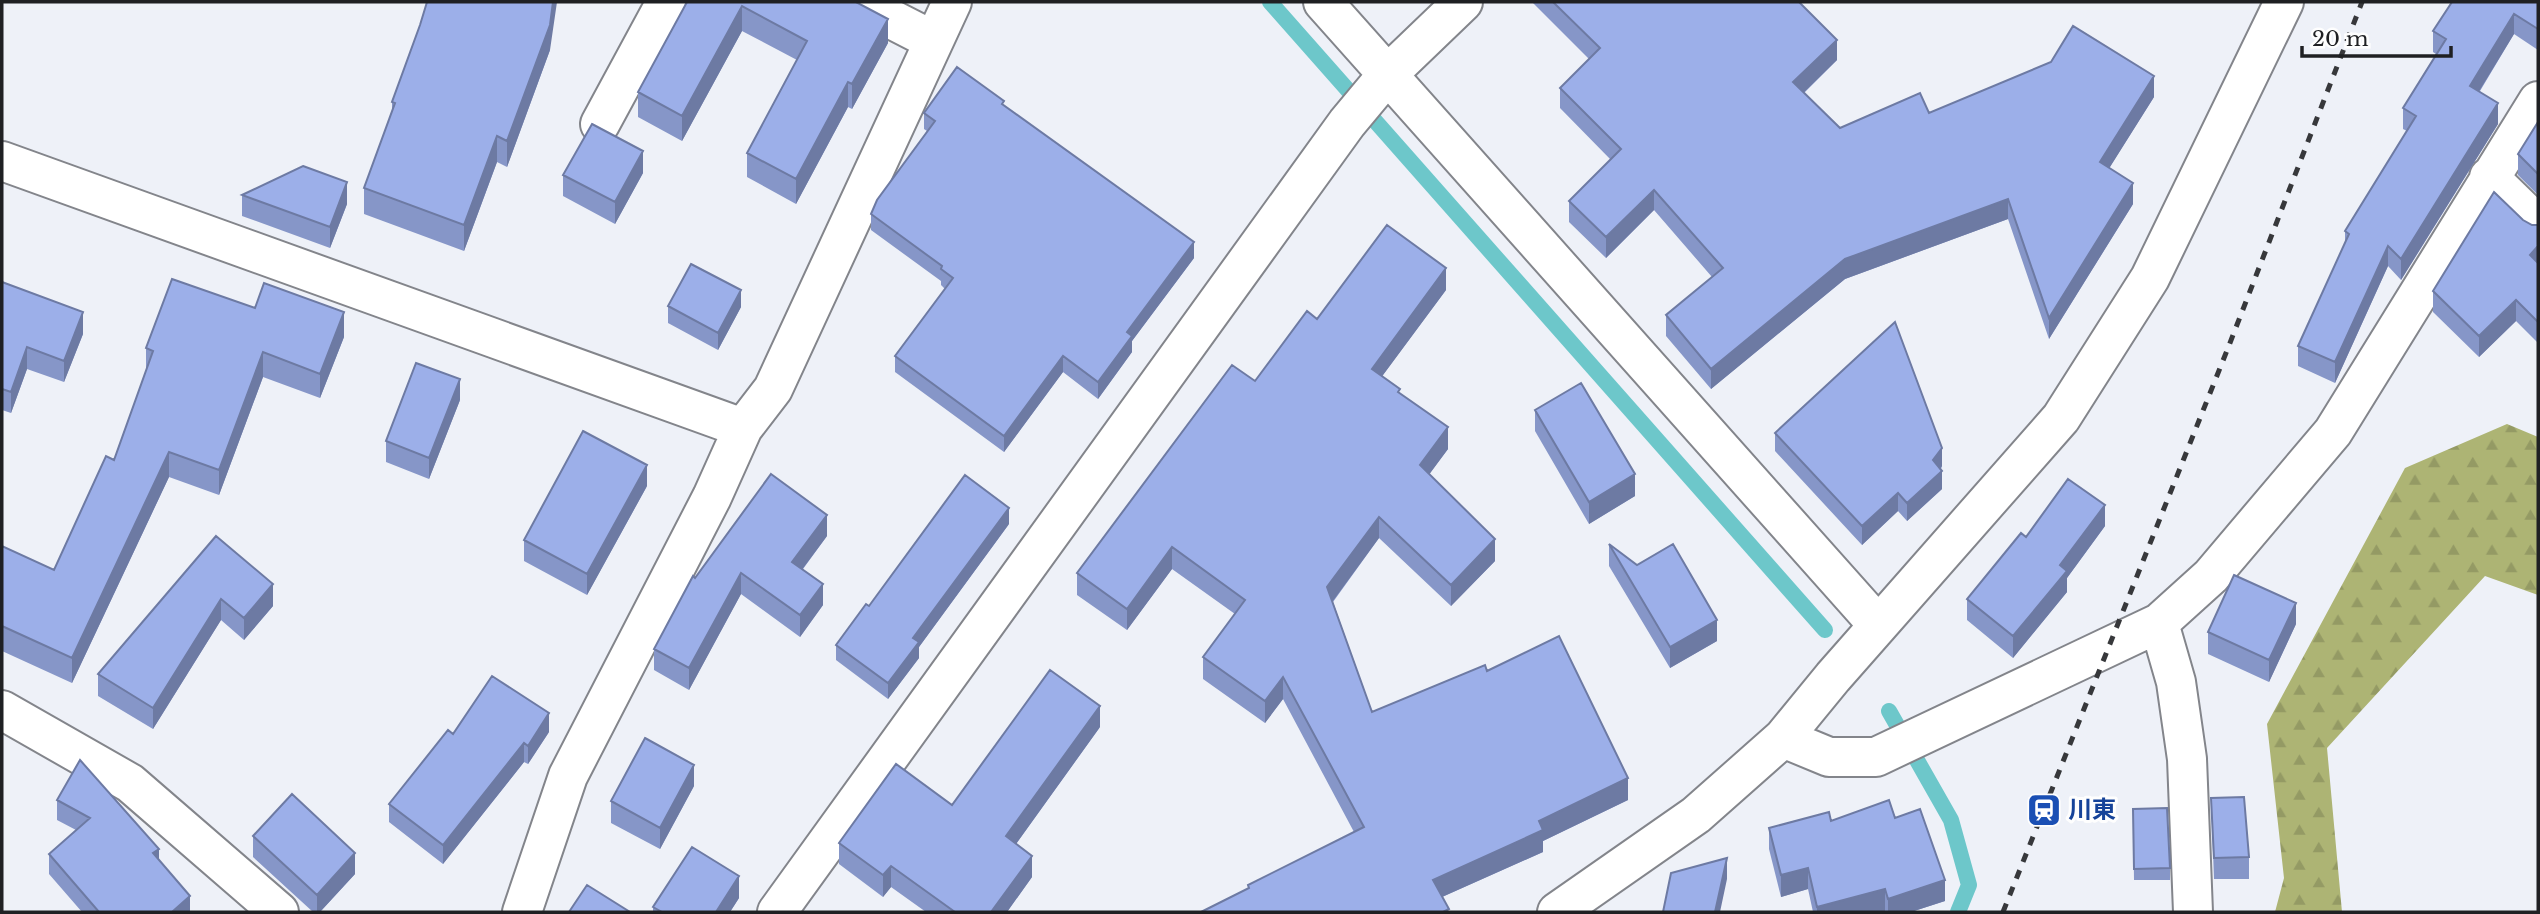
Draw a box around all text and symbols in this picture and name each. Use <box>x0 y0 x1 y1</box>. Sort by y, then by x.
scale bar <box>2302 14 2451 58</box>
text: 20 m <box>2312 26 2369 52</box>
station icon: 川東 <box>2025 791 2063 829</box>
place label: 川東 <box>2068 795 2116 824</box>

